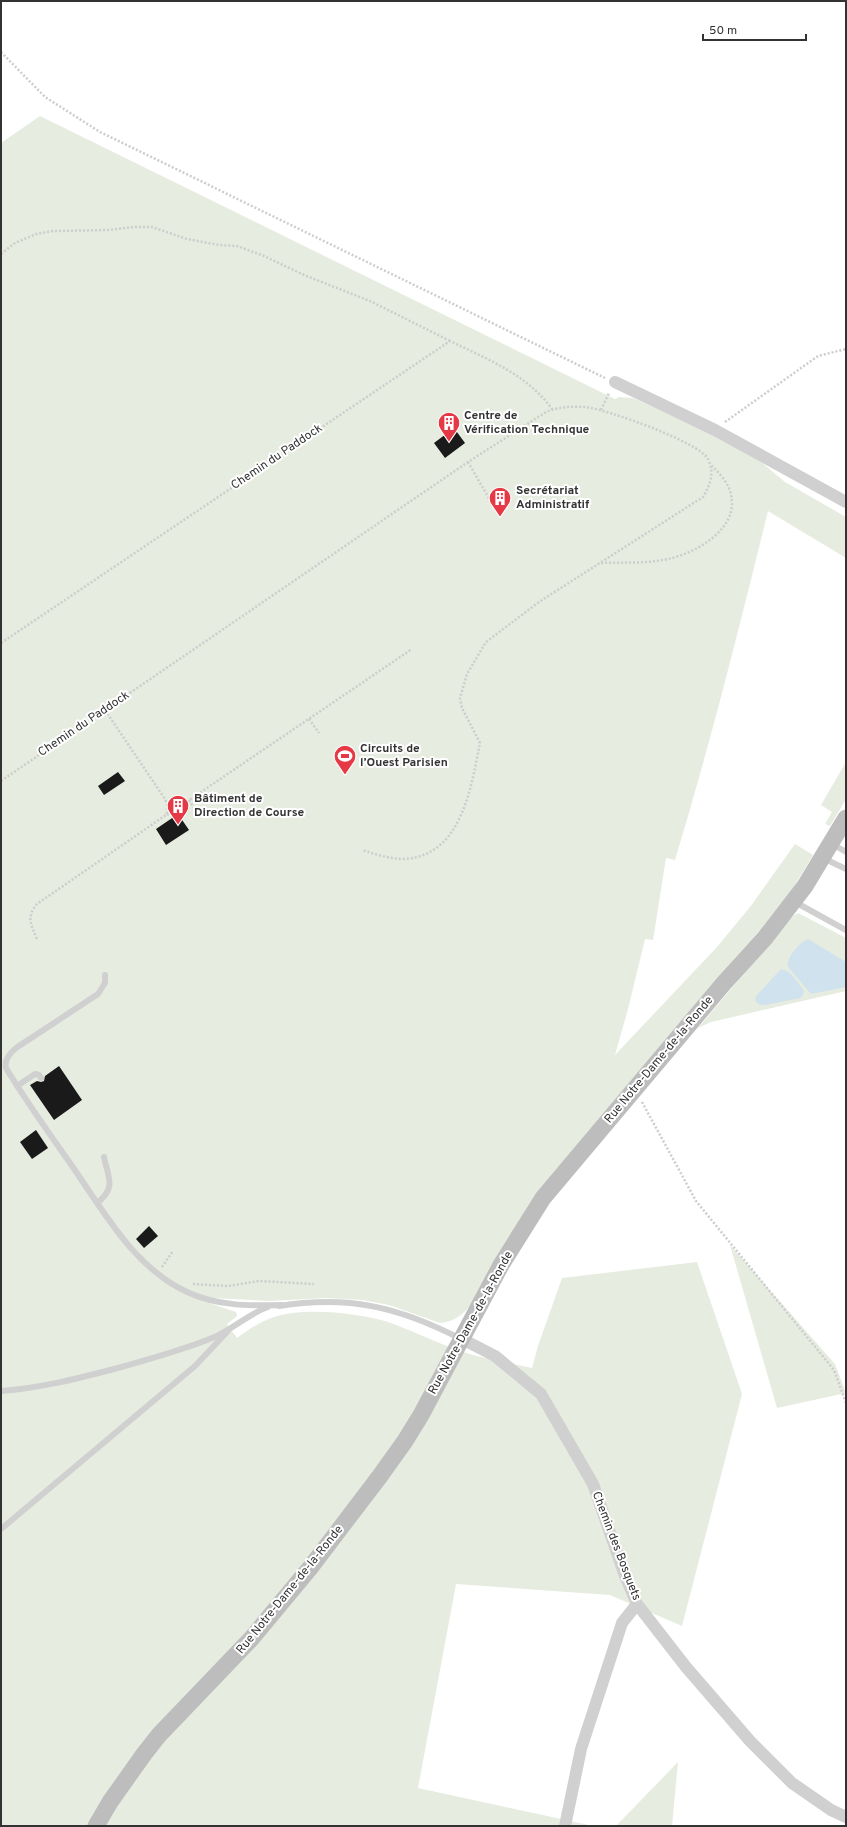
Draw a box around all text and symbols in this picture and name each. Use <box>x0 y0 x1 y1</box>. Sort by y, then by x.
scale bar <box>703 16 806 42</box>
text: 50 m <box>709 23 737 39</box>
place label: Centre de Vérification Technique <box>464 408 590 438</box>
building icon: Centre de Vérification Technique <box>436 410 462 443</box>
street label: Chemin du Paddock <box>228 420 326 494</box>
place label: Secrétariat Administratif <box>516 483 590 513</box>
building icon: Secrétariat Administratif <box>487 485 513 518</box>
street label: Chemin du Paddock <box>35 687 133 761</box>
place label: Circuits de l’Ouest Parisien <box>360 741 448 771</box>
sports icon: Circuits de l’Ouest Parisien <box>332 743 358 776</box>
place label: Bâtiment de Direction de Course <box>194 791 304 821</box>
building icon: Bâtiment de Direction de Course <box>165 793 191 826</box>
street label: Rue Notre-Dame-de-la-Ronde <box>601 993 717 1127</box>
street label: Rue Notre-Dame-de-la-Ronde <box>425 1249 517 1397</box>
street label: Chemin des Bosquets <box>588 1489 644 1603</box>
street label: Rue Notre-Dame-de-la-Ronde <box>233 1522 347 1658</box>

